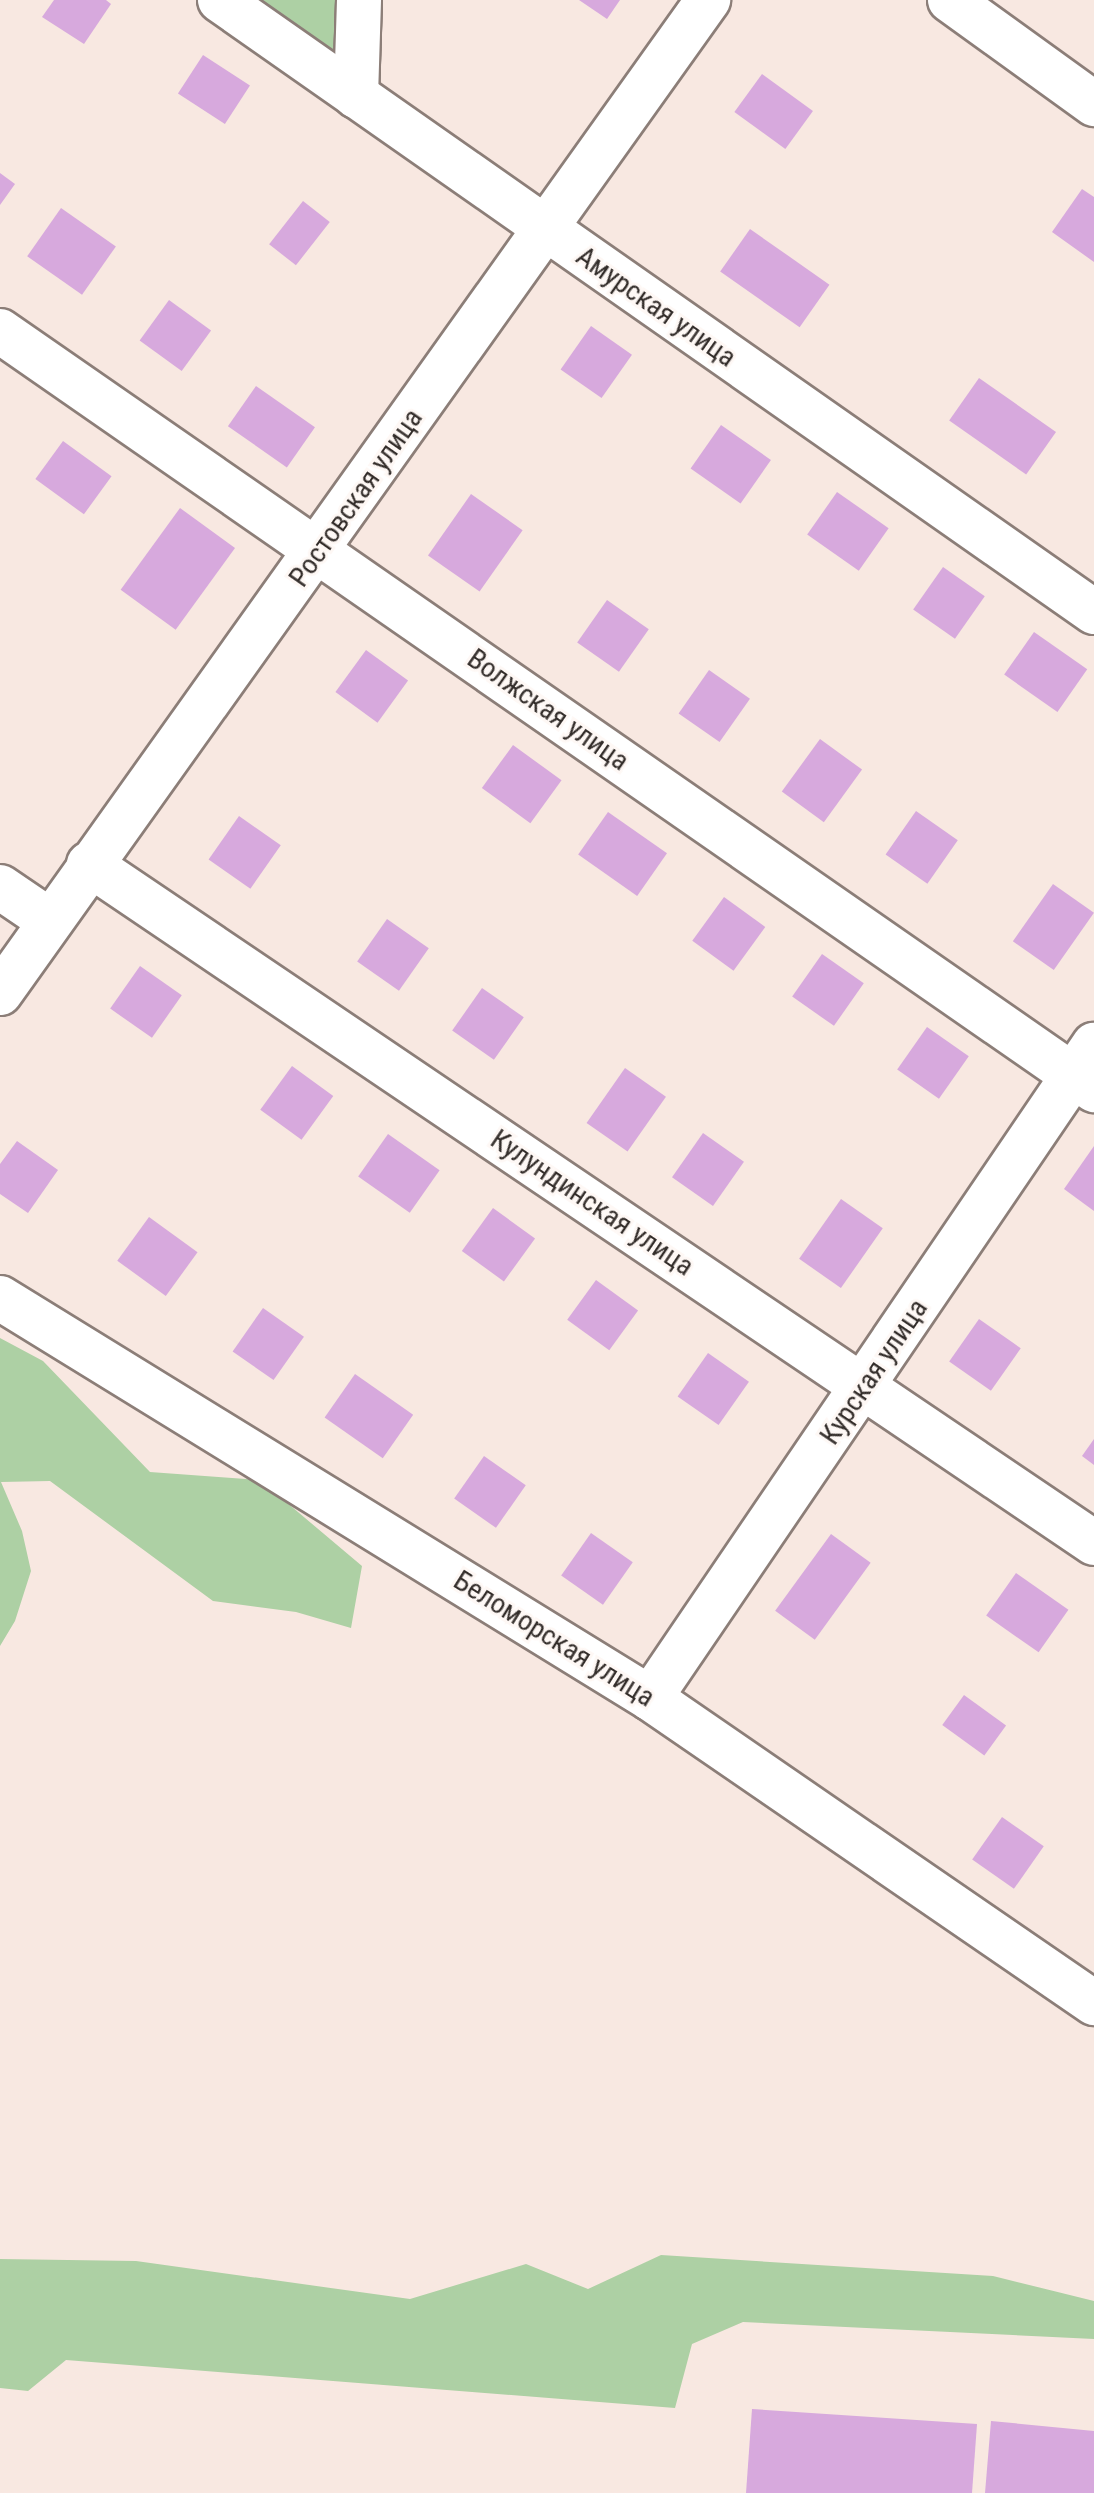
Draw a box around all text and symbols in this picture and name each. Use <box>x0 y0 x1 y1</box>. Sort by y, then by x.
street label: Амурская улица <box>570 240 742 374</box>
street label: Ростовская улица <box>282 403 430 593</box>
street label: Волжская улица <box>461 642 635 778</box>
street label: Кулундинская улица <box>484 1123 700 1283</box>
street label: Курская улица <box>813 1293 935 1451</box>
street label: Беломорская улица <box>447 1564 661 1714</box>

